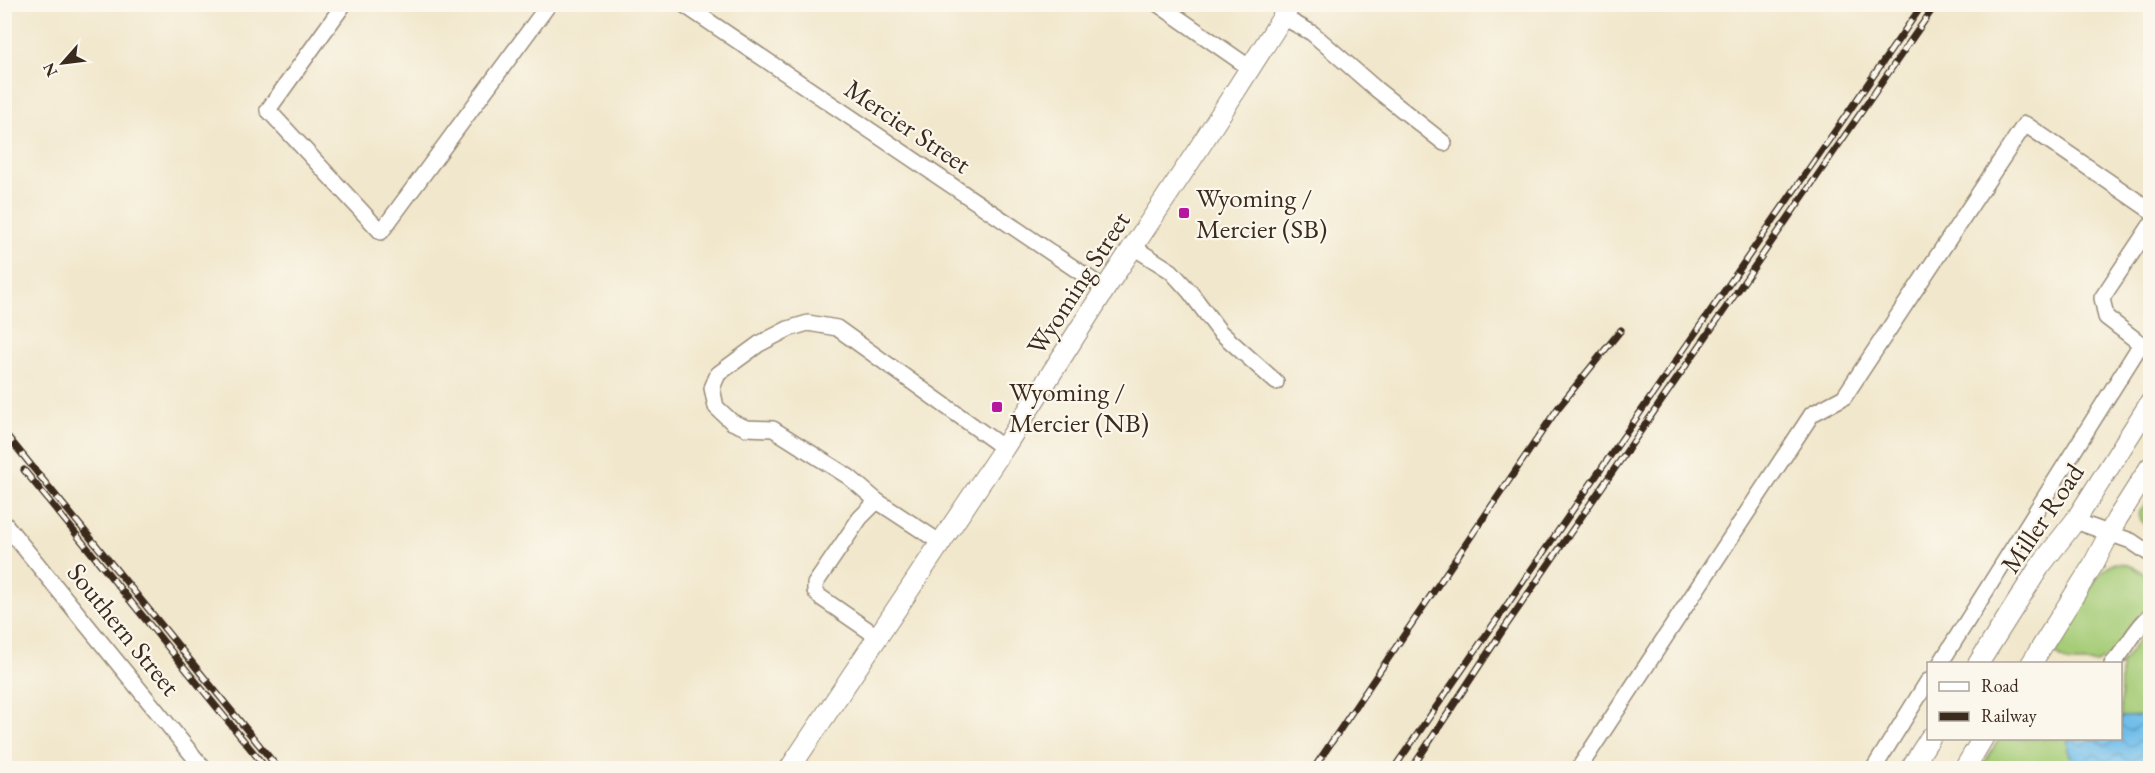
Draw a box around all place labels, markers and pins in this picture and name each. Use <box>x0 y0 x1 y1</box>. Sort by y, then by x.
place label: Wyoming / Mercier (SB) <box>1196 180 1327 246</box>
marker: Wyoming / Mercier (SB) <box>1177 206 1191 220</box>
place label: Wyoming / Mercier (NB) <box>1009 374 1149 440</box>
marker: Wyoming / Mercier (NB) <box>990 400 1004 414</box>

